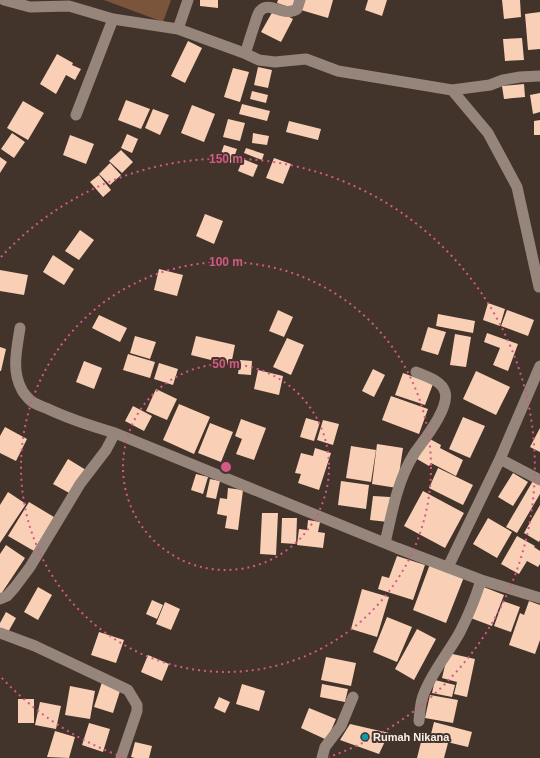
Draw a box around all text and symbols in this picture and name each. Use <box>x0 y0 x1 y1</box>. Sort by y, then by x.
text: 150 m <box>209 152 243 166</box>
text: 100 m <box>209 255 243 269</box>
text: 50 m <box>212 357 240 371</box>
centre of rings <box>219 460 233 474</box>
place label: Rumah Nikana <box>373 731 450 743</box>
marker: Rumah Nikana <box>360 732 370 742</box>

